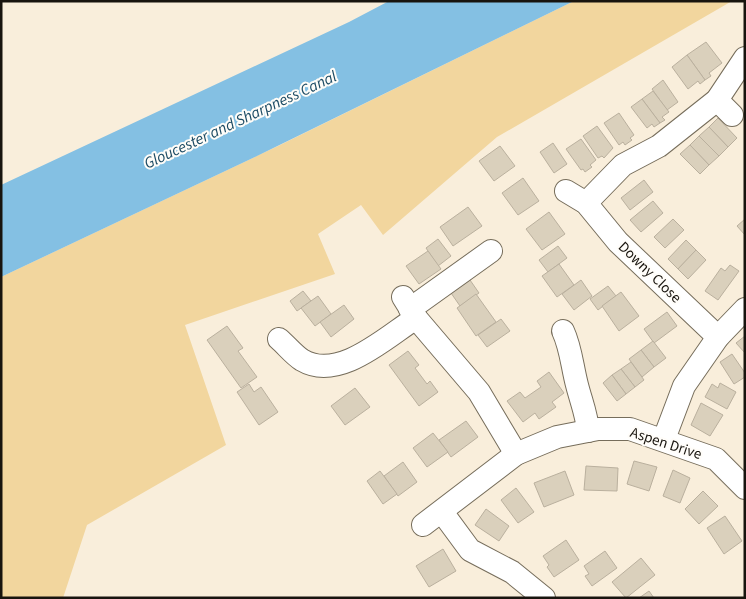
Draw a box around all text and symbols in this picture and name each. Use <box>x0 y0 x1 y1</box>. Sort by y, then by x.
water label: Gloucester and Sharpness Canal <box>140 65 340 174</box>
street label: Downy Close <box>613 237 686 308</box>
street label: Aspen Drive <box>627 422 704 465</box>

